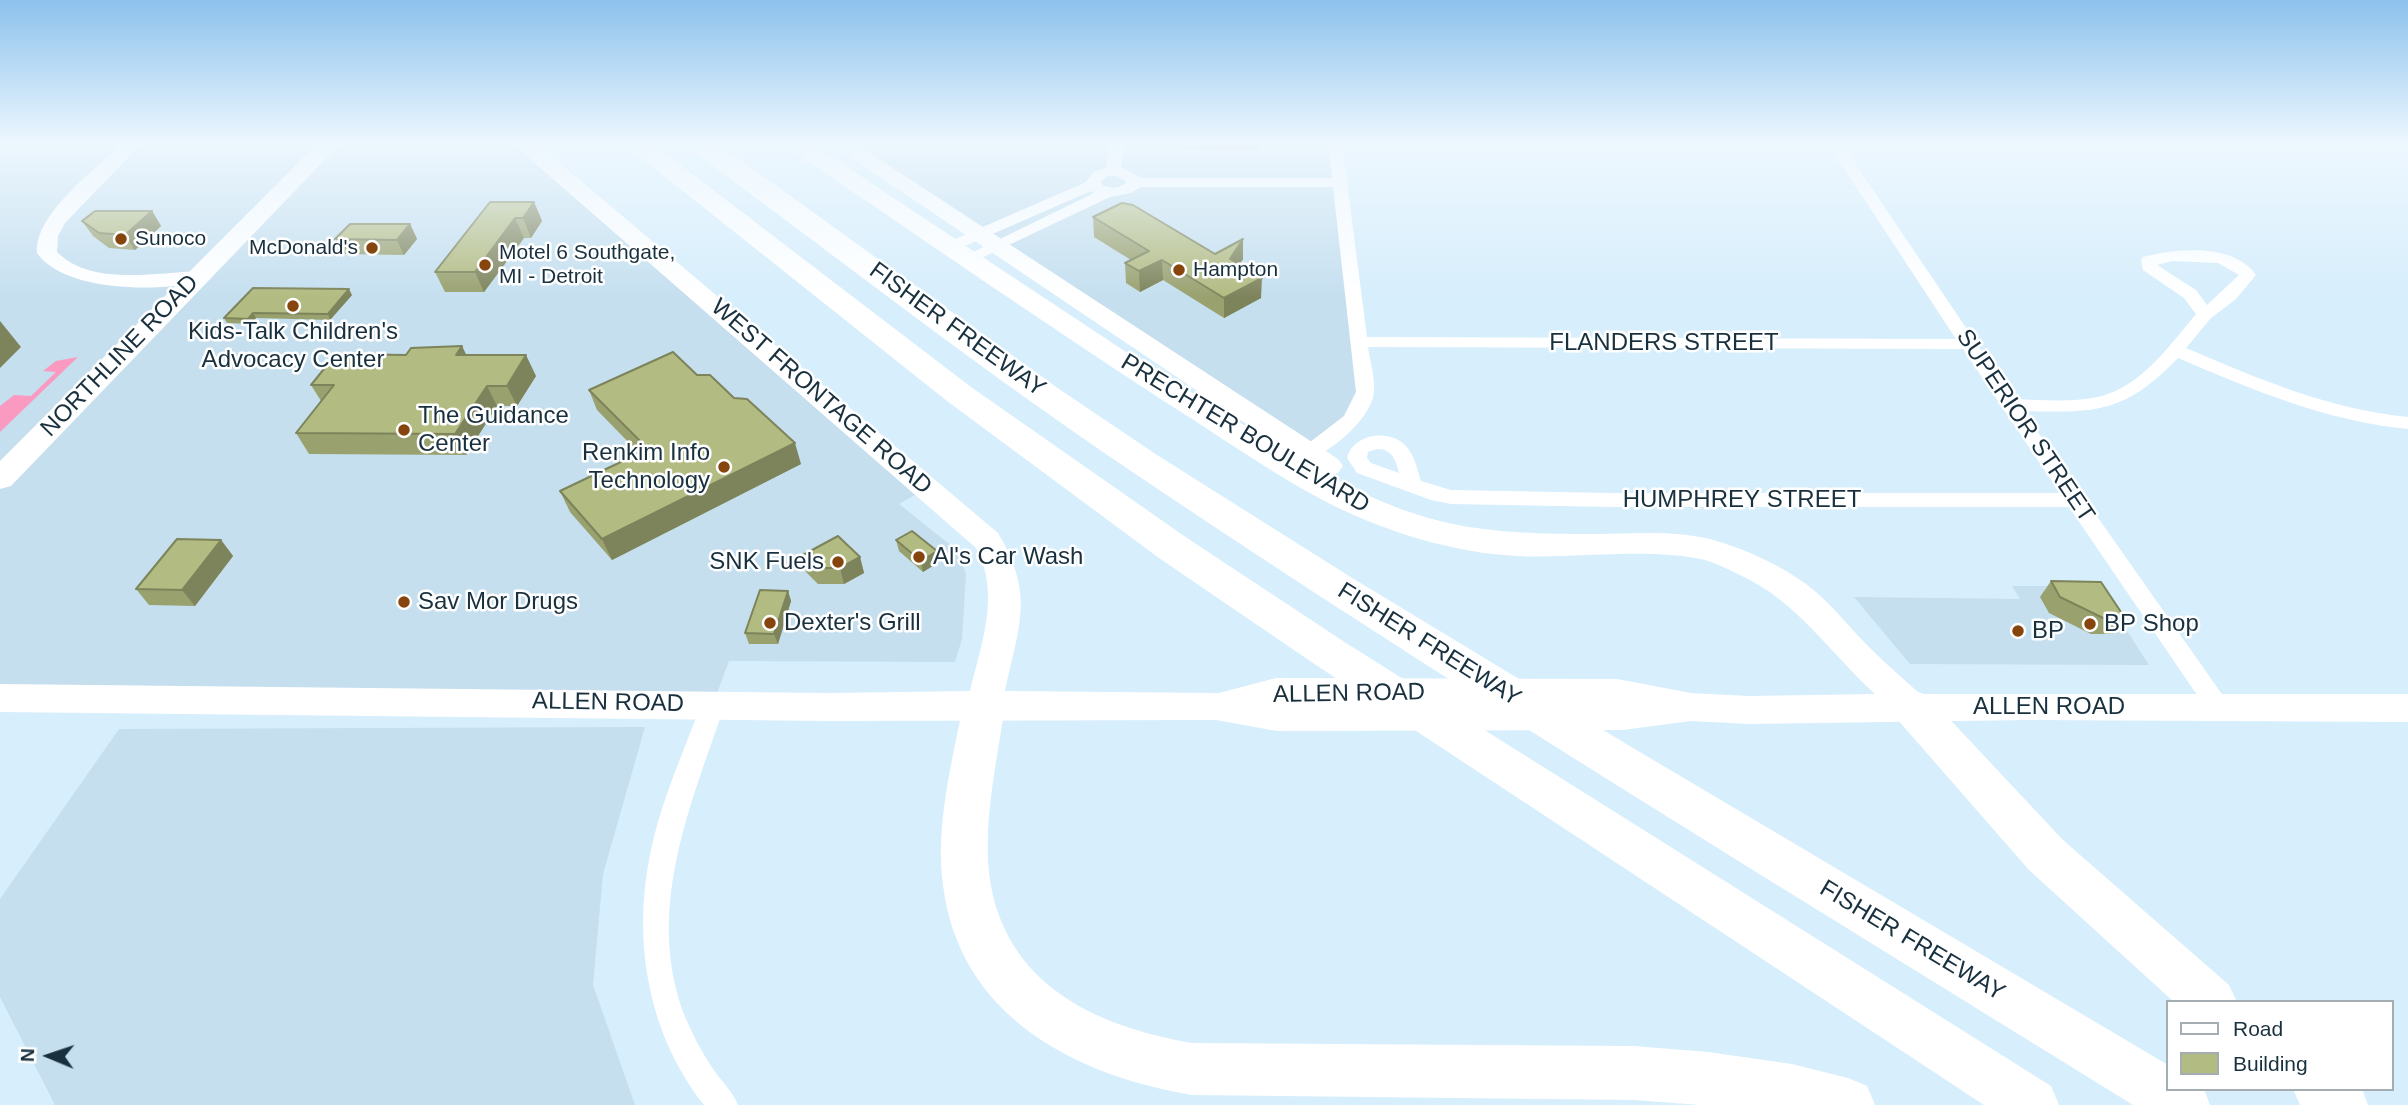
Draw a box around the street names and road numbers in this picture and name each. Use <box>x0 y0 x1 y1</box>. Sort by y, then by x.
street label: FISHER FREEWAY <box>863 256 1051 404</box>
street label: NORTHLINE ROAD <box>35 269 205 443</box>
street label: WEST FRONTAGE ROAD <box>705 293 937 501</box>
street label: SUPERIOR STREET <box>1950 324 2100 528</box>
street label: FLANDERS STREET <box>1549 329 1779 357</box>
street label: PRECHTER BOULEVARD <box>1115 348 1375 520</box>
street label: HUMPHREY STREET <box>1623 486 1861 514</box>
street label: FISHER FREEWAY <box>1332 577 1526 713</box>
street label: ALLEN ROAD <box>1273 678 1425 710</box>
street label: ALLEN ROAD <box>532 687 684 719</box>
street label: ALLEN ROAD <box>1973 693 2125 721</box>
street label: FISHER FREEWAY <box>1814 874 2010 1008</box>

